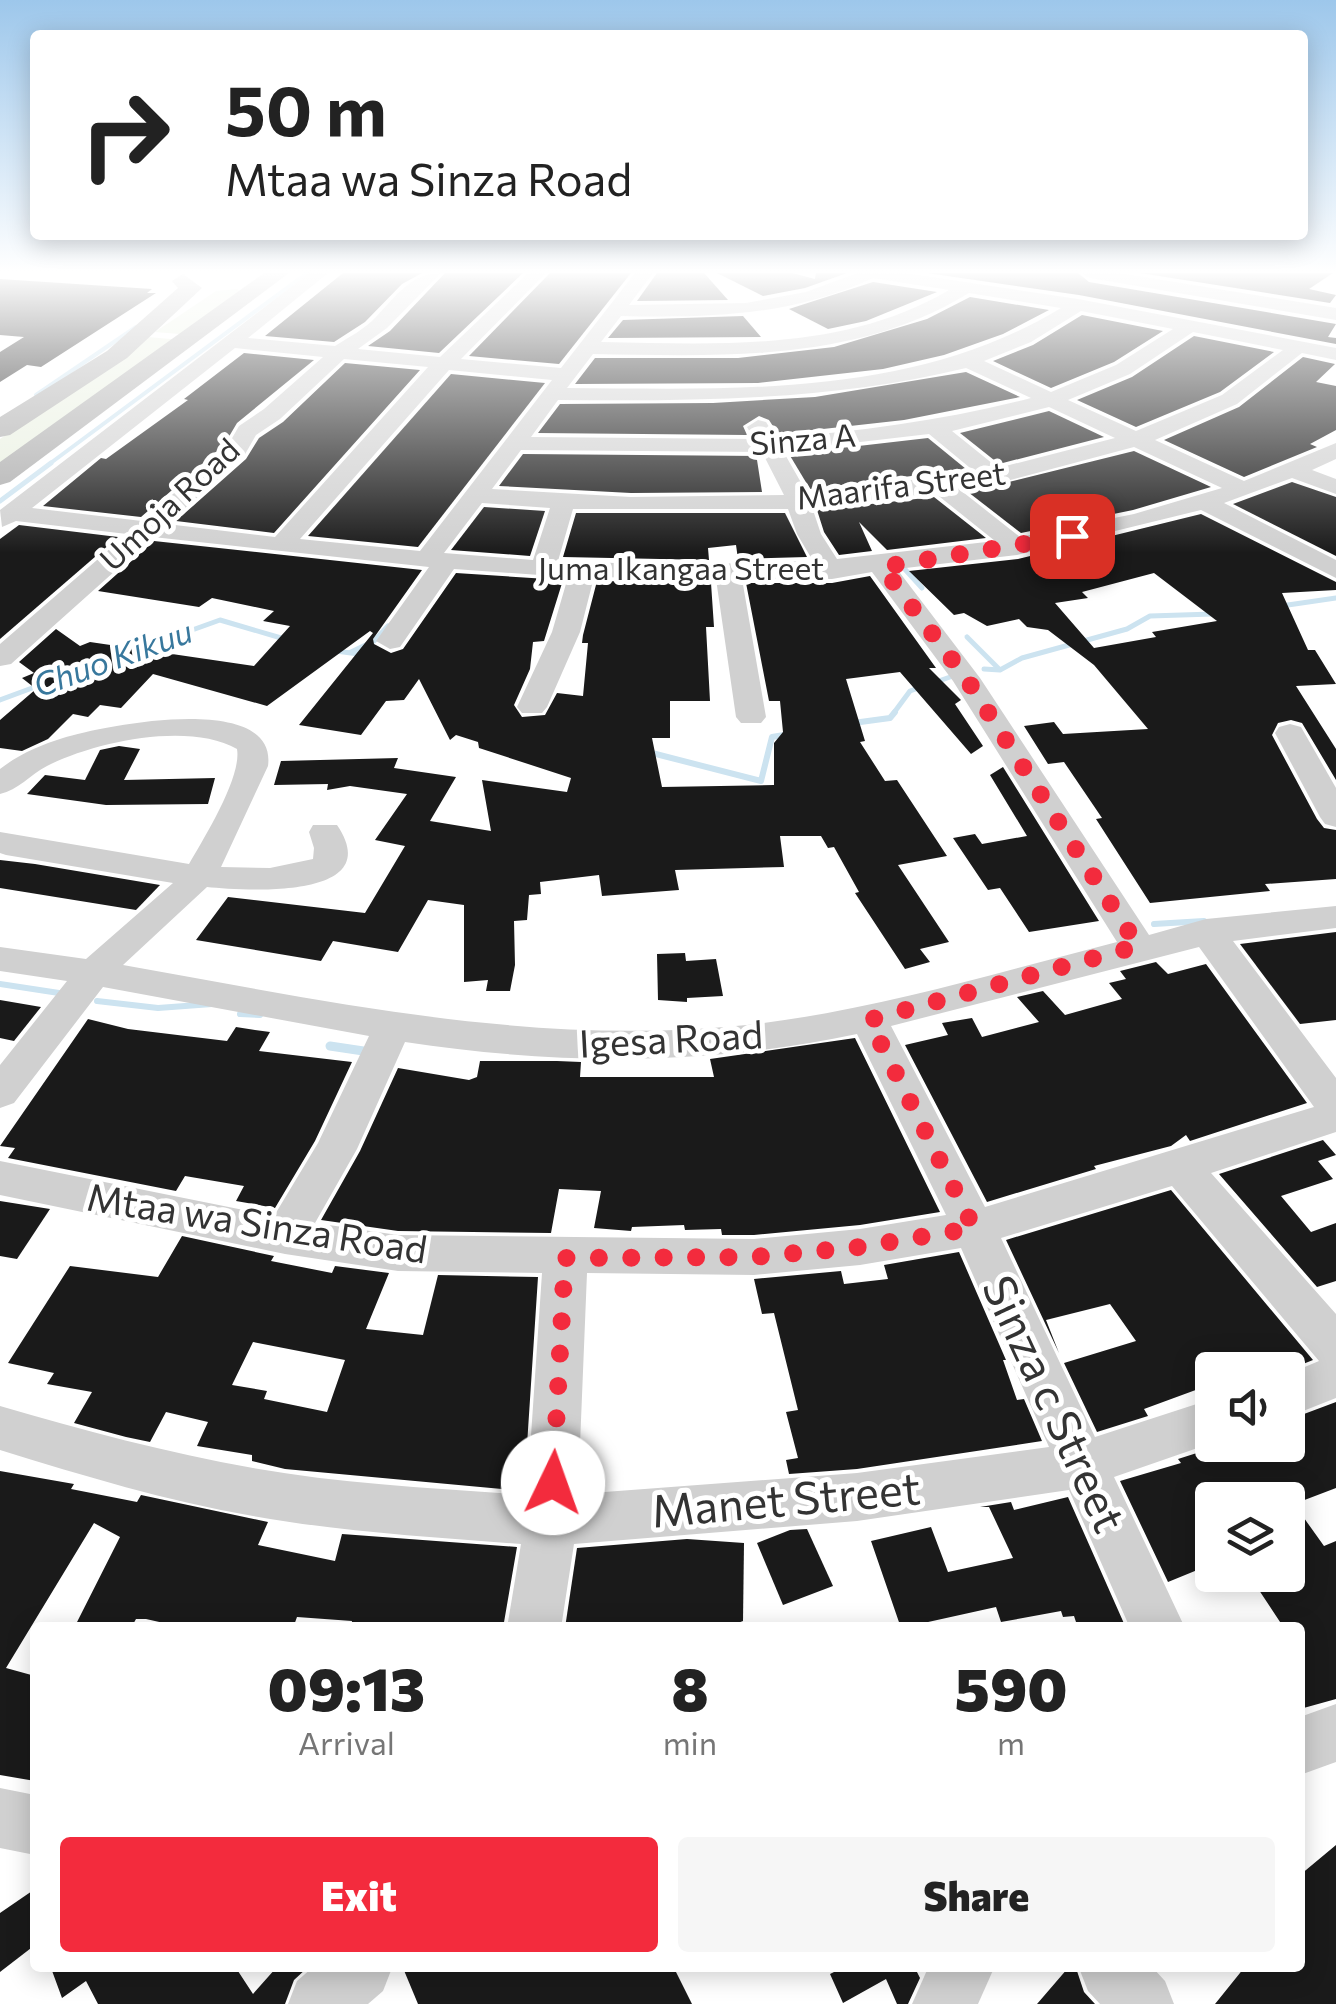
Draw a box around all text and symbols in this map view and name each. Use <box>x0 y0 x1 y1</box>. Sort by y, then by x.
text: 50 m <box>225 65 387 150</box>
icon: right <box>60 70 190 200</box>
text: Mtaa wa Sinza Road <box>225 150 632 205</box>
street label: Sinza A <box>748 413 857 463</box>
street label: Umoja Road <box>91 429 247 578</box>
street label: Maarifa Street <box>794 451 1008 517</box>
pin <box>1030 494 1115 579</box>
icon: arrive <box>1045 509 1100 564</box>
street label: Juma Ikangaa Street <box>538 547 824 587</box>
water label: Chuo Kikuu <box>27 610 197 704</box>
street label: Igesa Road <box>578 1009 764 1066</box>
street label: Mtaa wa Sinza Road <box>84 1171 431 1272</box>
street label: Sinza c Street <box>973 1266 1140 1540</box>
map controls <box>1195 1352 1305 1592</box>
button: sound <box>1195 1352 1305 1462</box>
position arrow <box>501 1431 605 1535</box>
street label: Manet Street <box>649 1458 922 1537</box>
button: layers <box>1195 1482 1305 1592</box>
text: 09:13 <box>267 1650 425 1723</box>
text: 8 <box>671 1650 709 1723</box>
text: 590 <box>955 1650 1068 1723</box>
text: Arrival <box>298 1722 395 1762</box>
text: min <box>663 1722 717 1762</box>
text: m <box>997 1722 1025 1762</box>
button: Exit <box>60 1837 658 1952</box>
button: Share <box>678 1837 1275 1952</box>

